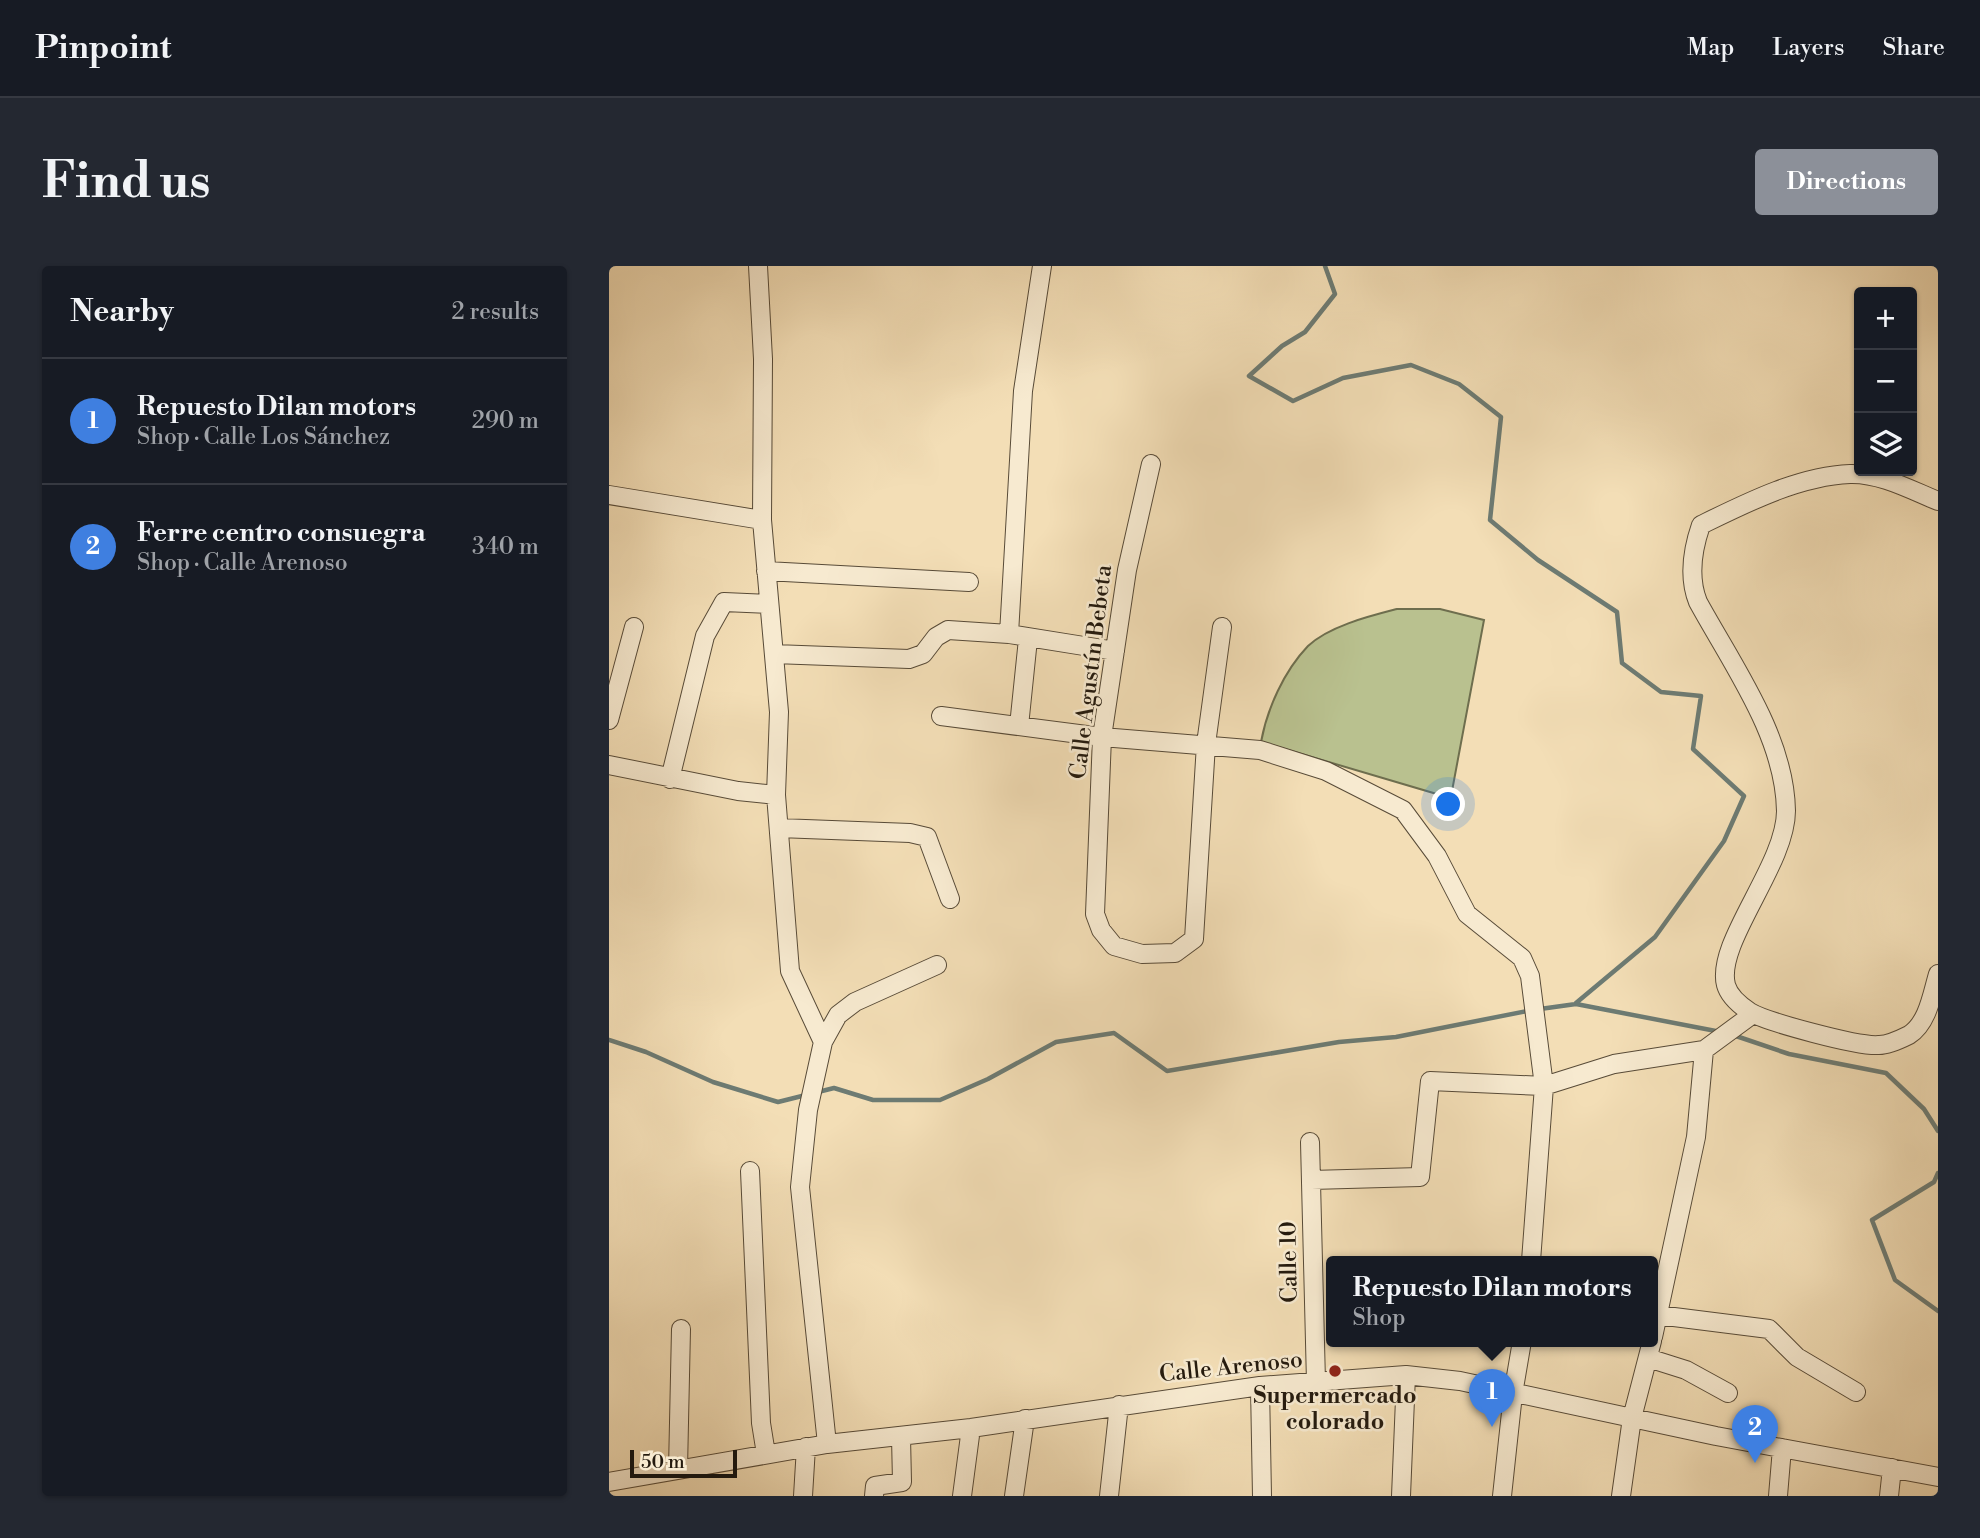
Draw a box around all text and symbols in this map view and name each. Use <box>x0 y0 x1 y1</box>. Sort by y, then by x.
text: Pinpoint <box>35 28 172 69</box>
text: Map <box>1687 33 1734 63</box>
text: Layers <box>1772 33 1844 63</box>
text: Share <box>1882 33 1945 63</box>
button: Directions <box>1755 149 1938 215</box>
text: Find us <box>42 152 211 213</box>
map controls <box>1854 287 1917 476</box>
button: + <box>1854 287 1917 350</box>
text: Nearby <box>70 293 174 331</box>
text: 2 results <box>452 298 539 326</box>
button: − <box>1854 350 1917 413</box>
text: Repuesto Dilan motors <box>137 391 416 423</box>
text: 1 <box>87 407 99 435</box>
text: 290 m <box>472 407 539 435</box>
button: layers <box>1854 413 1917 476</box>
text: Shop · Calle Los Sánchez <box>137 423 390 451</box>
text: Ferre centro consuegra <box>137 517 425 549</box>
text: 2 <box>86 533 100 561</box>
text: 340 m <box>472 533 539 561</box>
text: Shop · Calle Arenoso <box>137 549 348 577</box>
street label: Calle Agustín Bebeta <box>1064 563 1118 781</box>
your location <box>1431 787 1465 821</box>
street label: Calle 10 <box>1274 1221 1304 1303</box>
popup <box>1326 1256 1658 1347</box>
text: Repuesto Dilan motors <box>1352 1272 1632 1304</box>
text: Shop <box>1352 1304 1406 1332</box>
street label: Calle Arenoso <box>1158 1346 1304 1388</box>
marker: Supermercado colorado <box>1327 1363 1343 1379</box>
pin: 1 <box>1469 1369 1515 1427</box>
place label: Supermercado colorado <box>1253 1382 1417 1436</box>
pin: 2 <box>1732 1405 1778 1463</box>
scale bar <box>630 1447 737 1479</box>
text: 50 m <box>641 1450 685 1474</box>

